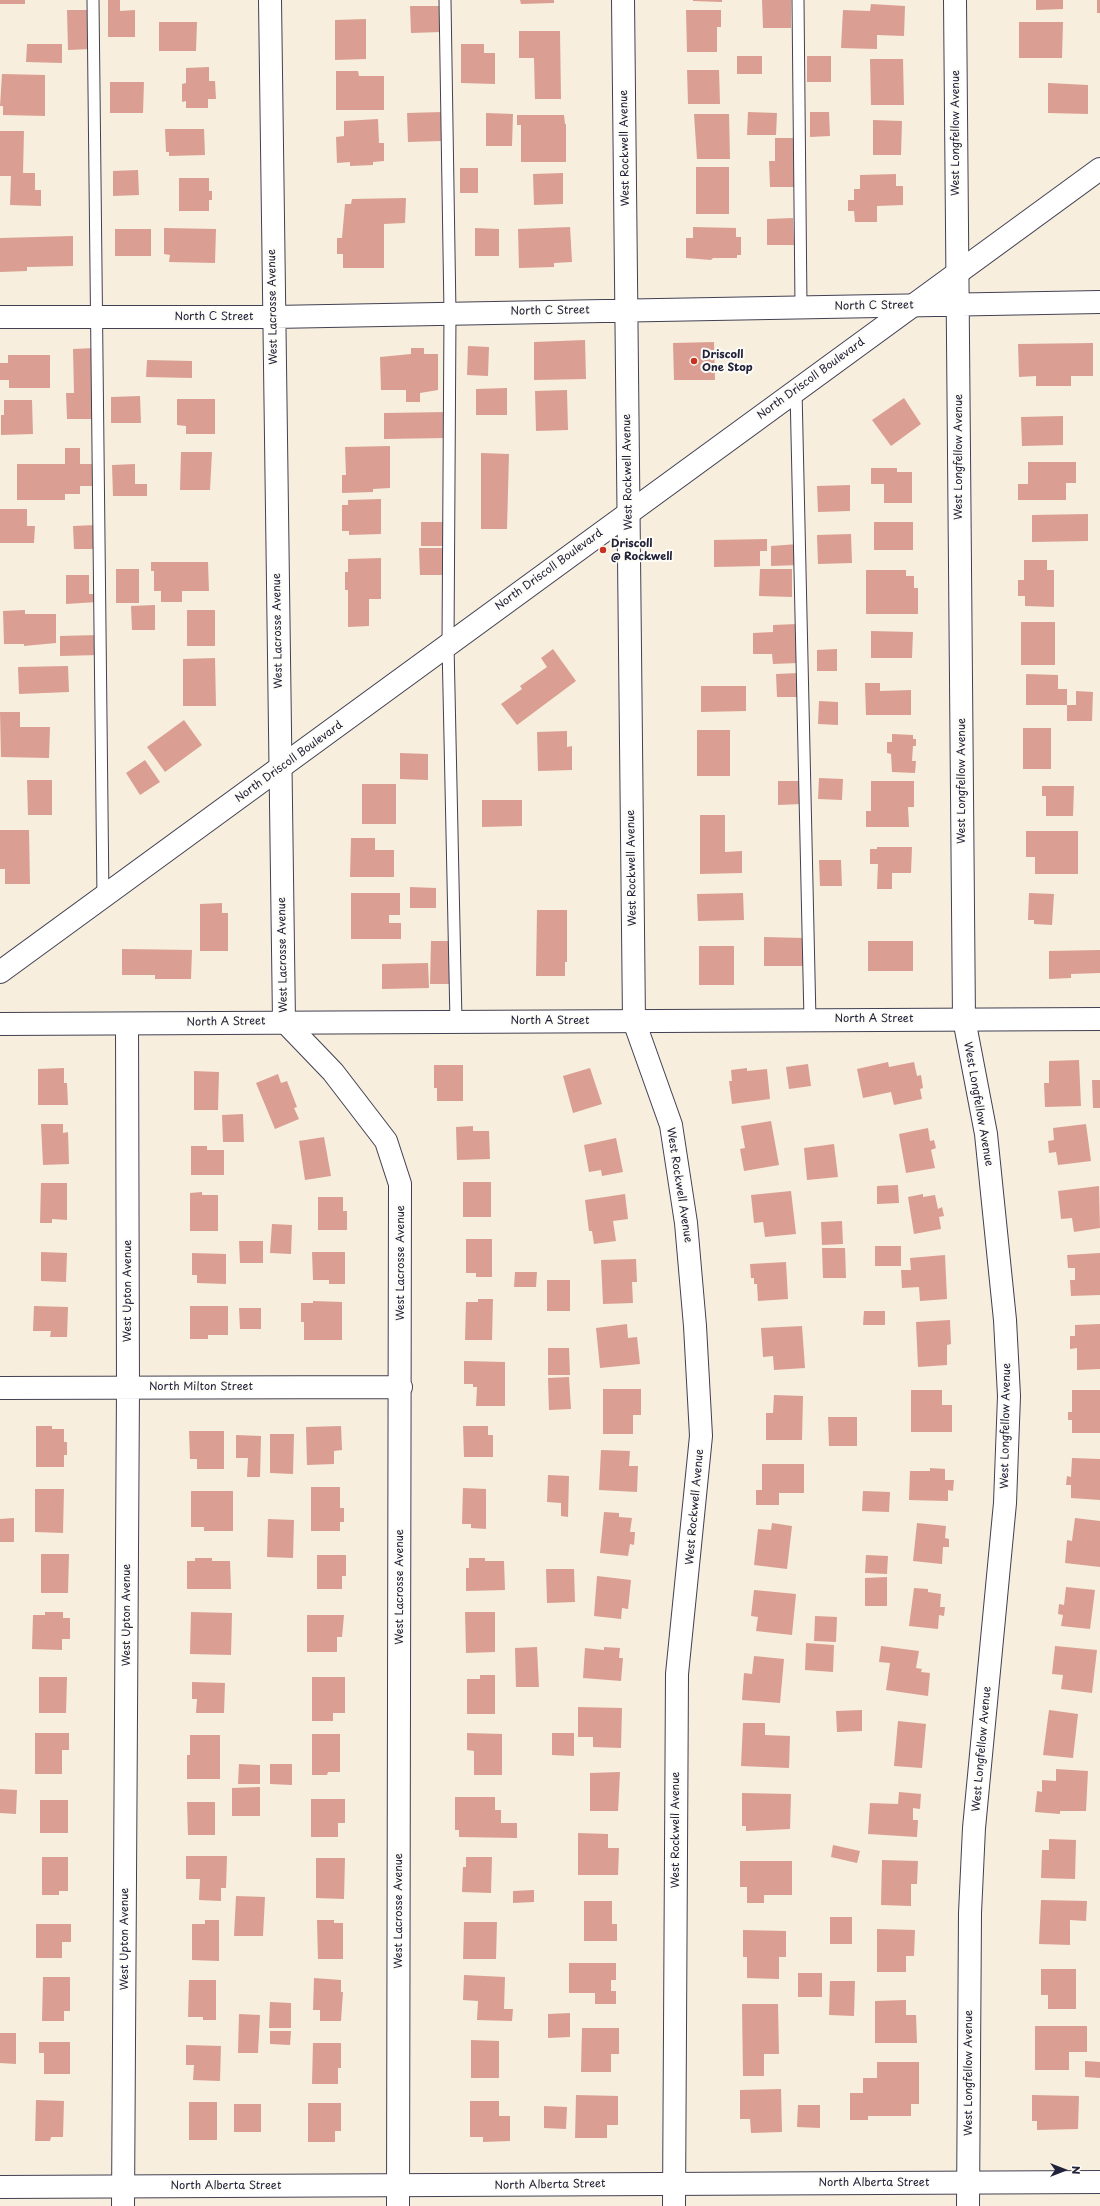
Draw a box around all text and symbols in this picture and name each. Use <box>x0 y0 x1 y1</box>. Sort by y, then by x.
street label: West Longfellow Avenue <box>949 70 963 196</box>
street label: West Rockwell Avenue <box>617 90 633 206</box>
street label: West Lacrosse Avenue <box>265 249 281 365</box>
street label: North C Street <box>834 299 914 313</box>
street label: North C Street <box>510 304 590 318</box>
street label: North C Street <box>174 310 254 324</box>
street label: North Driscoll Boulevard <box>755 336 867 422</box>
place label: Driscoll One Stop <box>702 348 753 374</box>
marker: Driscoll One Stop <box>689 356 699 366</box>
street label: West Longfellow Avenue <box>952 394 966 520</box>
street label: West Rockwell Avenue <box>620 414 636 530</box>
street label: North Driscoll Boulevard <box>493 527 605 613</box>
place label: Driscoll @ Rockwell <box>611 537 673 563</box>
marker: Driscoll @ Rockwell <box>598 545 608 555</box>
street label: West Lacrosse Avenue <box>270 573 286 689</box>
street label: West Longfellow Avenue <box>955 718 969 844</box>
street label: North Driscoll Boulevard <box>233 719 345 805</box>
street label: West Rockwell Avenue <box>624 810 640 926</box>
street label: West Lacrosse Avenue <box>275 897 291 1013</box>
street label: North A Street <box>834 1012 914 1026</box>
street label: North A Street <box>510 1014 590 1028</box>
street label: North A Street <box>186 1015 266 1029</box>
street label: West Longfellow Avenue <box>961 1041 995 1167</box>
street label: West Rockwell Avenue <box>663 1126 695 1244</box>
street label: West Lacrosse Avenue <box>394 1205 408 1321</box>
street label: West Upton Avenue <box>121 1240 135 1342</box>
street label: West Longfellow Avenue <box>998 1363 1014 1489</box>
street label: North Milton Street <box>149 1380 253 1394</box>
street label: West Rockwell Avenue <box>683 1448 707 1566</box>
street label: West Lacrosse Avenue <box>393 1529 407 1645</box>
street label: West Upton Avenue <box>120 1564 134 1666</box>
street label: West Longfellow Avenue <box>970 1686 994 1812</box>
street label: West Rockwell Avenue <box>669 1772 683 1888</box>
street label: West Lacrosse Avenue <box>392 1853 406 1969</box>
street label: West Upton Avenue <box>118 1888 132 1990</box>
street label: West Longfellow Avenue <box>962 2010 976 2136</box>
north arrow <box>1044 2150 1084 2190</box>
text: N <box>1068 2166 1085 2174</box>
street label: North Alberta Street <box>818 2176 930 2190</box>
street label: North Alberta Street <box>494 2177 606 2193</box>
street label: North Alberta Street <box>170 2179 282 2193</box>

